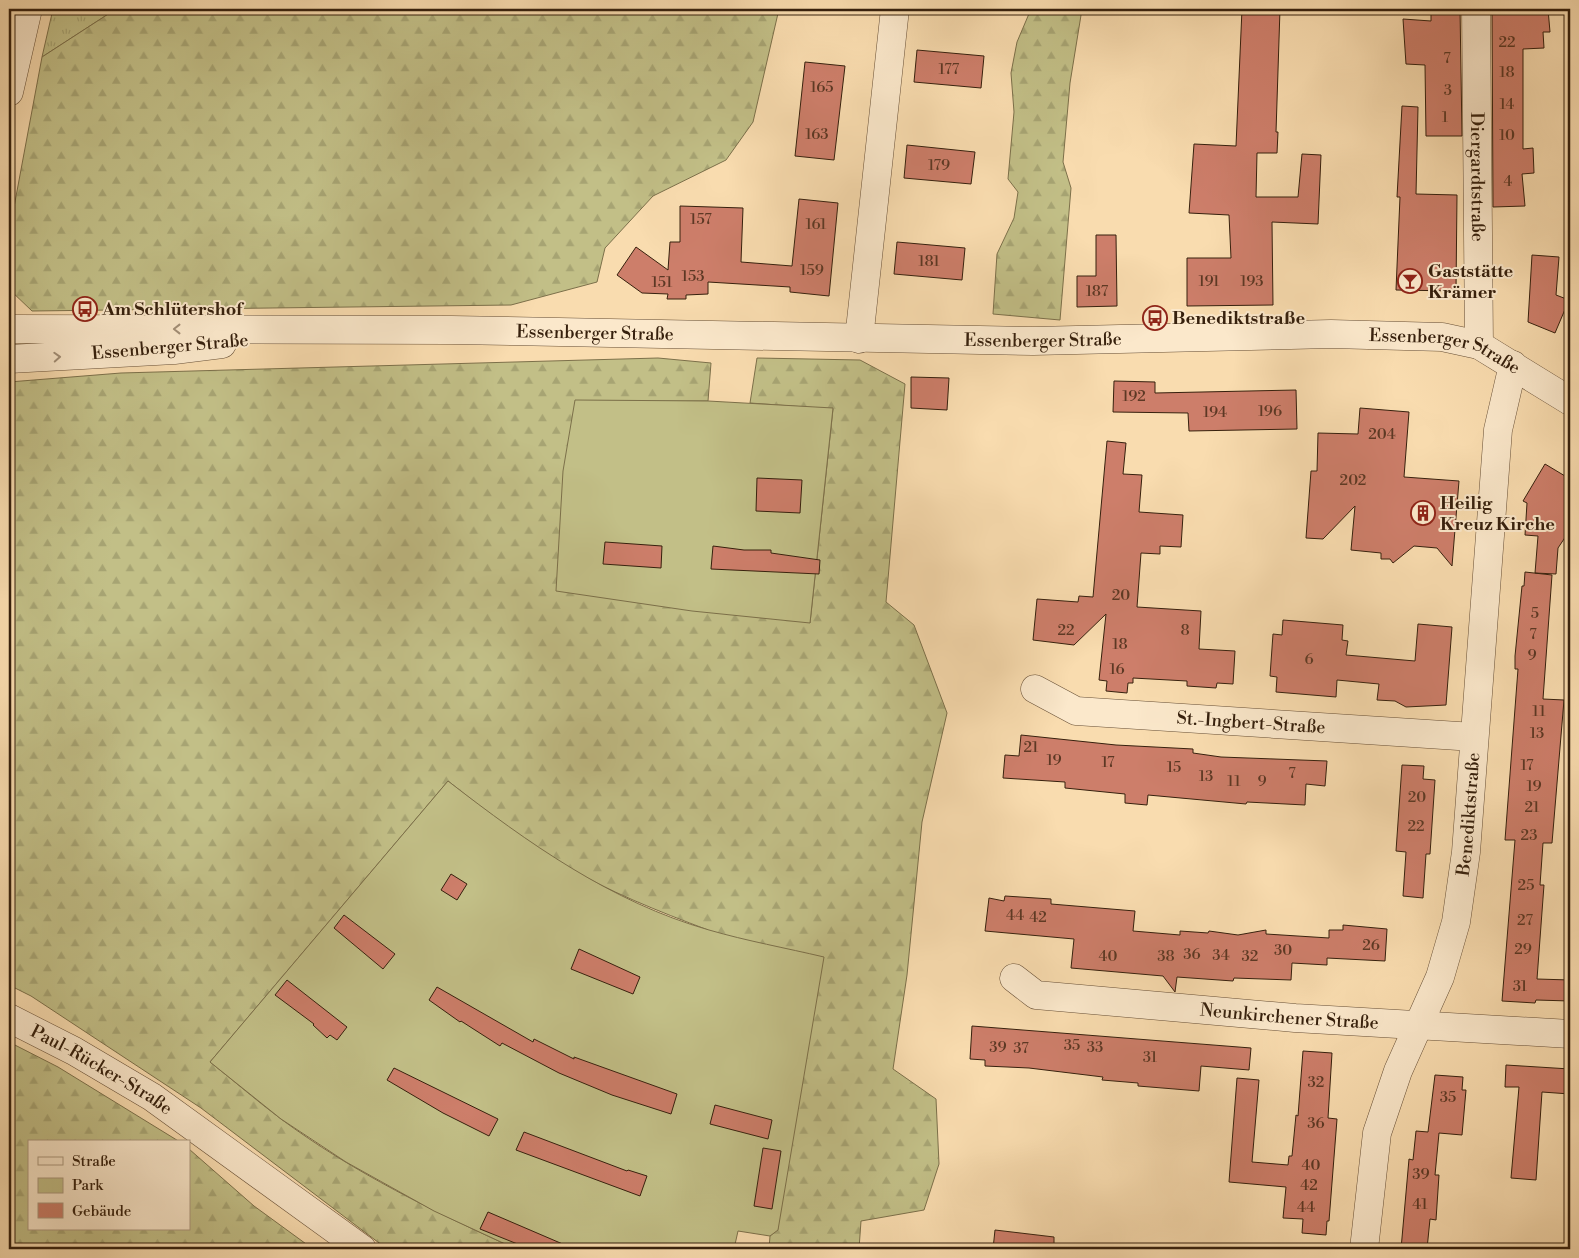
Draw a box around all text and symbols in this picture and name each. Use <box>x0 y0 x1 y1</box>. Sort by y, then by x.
house number: 22 <box>1498 33 1516 52</box>
house number: 7 <box>1443 49 1451 68</box>
house number: 177 <box>939 60 960 79</box>
house number: 18 <box>1499 63 1515 82</box>
house number: 165 <box>810 78 834 97</box>
house number: 3 <box>1444 81 1452 100</box>
house number: 14 <box>1500 95 1514 114</box>
house number: 1 <box>1442 108 1449 127</box>
street label: Diergardtstraße <box>1465 112 1490 242</box>
house number: 163 <box>805 125 829 144</box>
house number: 10 <box>1499 126 1515 145</box>
house number: 179 <box>928 156 950 175</box>
house number: 4 <box>1504 172 1513 191</box>
house number: 157 <box>690 210 712 229</box>
house number: 161 <box>805 215 827 234</box>
house number: 181 <box>918 252 940 271</box>
place label: Gaststätte Krämer <box>1428 260 1514 304</box>
house number: 159 <box>800 261 824 280</box>
house number: 153 <box>681 267 705 286</box>
bar icon: Gaststätte Krämer <box>1397 268 1423 294</box>
house number: 191 <box>1198 272 1220 291</box>
house number: 193 <box>1240 272 1264 291</box>
house number: 151 <box>651 273 673 292</box>
house number: 187 <box>1086 282 1109 301</box>
bus stop icon: Am Schlütershof <box>72 296 98 322</box>
place label: Am Schlütershof <box>101 298 245 321</box>
bus stop icon: Benediktstraße <box>1142 305 1168 331</box>
place label: Benediktstraße <box>1172 307 1306 330</box>
street label: Essenberger Straße <box>516 320 674 346</box>
one-way arrow <box>172 324 180 334</box>
street label: Essenberger Straße <box>1369 324 1525 379</box>
street label: Essenberger Straße <box>964 327 1122 353</box>
street label: Essenberger Straße <box>91 329 249 365</box>
one-way arrow <box>54 351 62 362</box>
house number: 192 <box>1122 387 1146 406</box>
house number: 196 <box>1258 402 1282 421</box>
house number: 194 <box>1203 403 1227 422</box>
house number: 204 <box>1368 425 1396 444</box>
house number: 202 <box>1340 471 1366 490</box>
place label: Heilig Kreuz Kirche <box>1440 492 1555 536</box>
building icon: Heilig Kreuz Kirche <box>1410 500 1436 526</box>
house number: 20 <box>1112 586 1130 605</box>
house number: 5 <box>1531 604 1539 623</box>
house number: 22 <box>1057 621 1075 640</box>
house number: 8 <box>1180 621 1190 640</box>
house number: 7 <box>1529 625 1537 644</box>
house number: 18 <box>1112 635 1128 654</box>
house number: 9 <box>1527 646 1537 665</box>
house number: 6 <box>1304 650 1314 669</box>
house number: 16 <box>1109 660 1125 679</box>
house number: 11 <box>1532 702 1546 721</box>
street label: St.-Ingbert-Straße <box>1176 706 1326 739</box>
house number: 13 <box>1530 724 1544 743</box>
house number: 21 <box>1023 738 1039 757</box>
house number: 19 <box>1046 751 1062 770</box>
street label: Benediktstraße <box>1451 752 1485 878</box>
house number: 17 <box>1101 753 1115 772</box>
house number: 17 <box>1520 756 1534 775</box>
house number: 15 <box>1167 758 1181 777</box>
house number: 7 <box>1288 764 1296 783</box>
house number: 13 <box>1199 767 1213 786</box>
house number: 11 <box>1227 772 1241 791</box>
house number: 9 <box>1257 772 1267 791</box>
house number: 19 <box>1526 777 1542 796</box>
house number: 20 <box>1408 788 1426 807</box>
house number: 21 <box>1524 798 1540 817</box>
house number: 22 <box>1407 817 1425 836</box>
house number: 23 <box>1521 826 1537 845</box>
house number: 25 <box>1518 876 1534 895</box>
house number: 44 <box>1006 906 1024 925</box>
house number: 42 <box>1029 908 1047 927</box>
house number: 27 <box>1517 911 1533 930</box>
house number: 26 <box>1362 936 1380 955</box>
house number: 29 <box>1514 940 1532 959</box>
house number: 30 <box>1274 941 1292 960</box>
house number: 36 <box>1183 945 1201 964</box>
house number: 34 <box>1212 946 1230 965</box>
house number: 40 <box>1099 947 1117 966</box>
house number: 38 <box>1157 947 1175 966</box>
house number: 32 <box>1242 947 1258 966</box>
house number: 31 <box>1513 977 1528 996</box>
street label: Neunkirchener Straße <box>1199 998 1379 1034</box>
street label: Paul-Rücker-Straße <box>27 1019 177 1120</box>
house number: 35 <box>1064 1036 1080 1055</box>
house number: 39 <box>989 1038 1007 1057</box>
house number: 33 <box>1087 1038 1103 1057</box>
house number: 37 <box>1013 1039 1029 1058</box>
house number: 31 <box>1143 1048 1158 1067</box>
house number: 32 <box>1308 1073 1324 1092</box>
house number: 35 <box>1440 1088 1456 1107</box>
house number: 36 <box>1307 1114 1325 1133</box>
legend <box>28 1140 190 1230</box>
text: Straße <box>72 1152 116 1171</box>
house number: 40 <box>1302 1156 1320 1175</box>
house number: 39 <box>1412 1165 1430 1184</box>
text: Park <box>72 1176 104 1195</box>
house number: 42 <box>1300 1176 1318 1195</box>
house number: 41 <box>1412 1195 1428 1214</box>
house number: 44 <box>1297 1198 1315 1217</box>
text: Gebäude <box>72 1202 131 1221</box>

